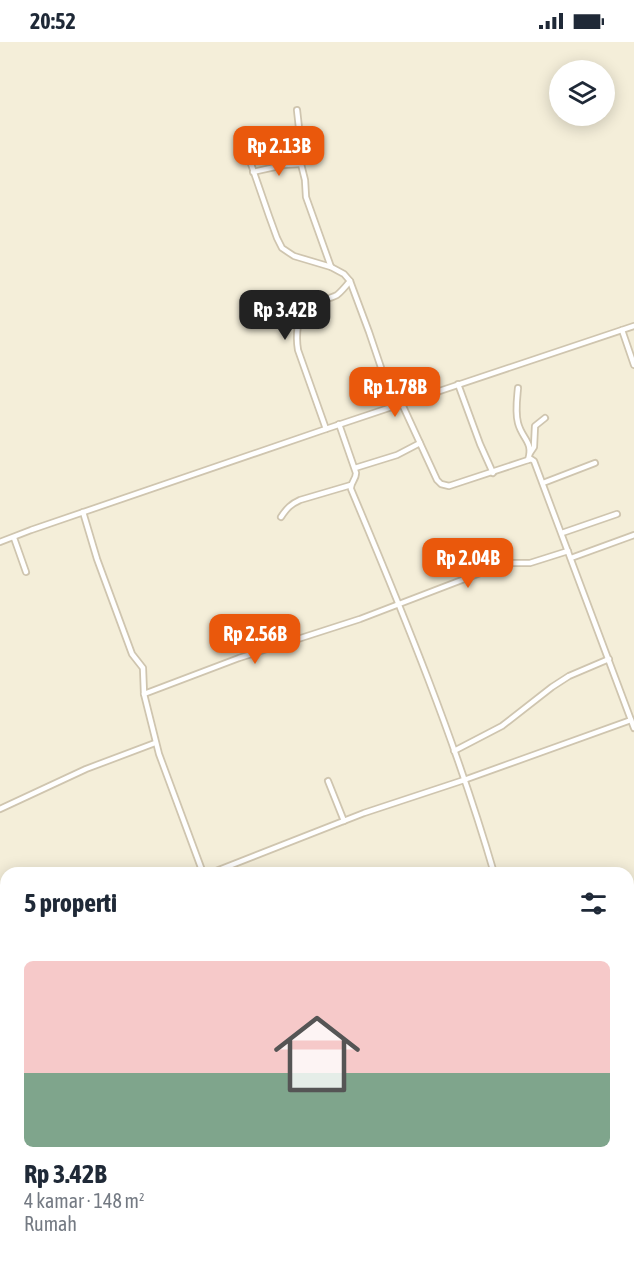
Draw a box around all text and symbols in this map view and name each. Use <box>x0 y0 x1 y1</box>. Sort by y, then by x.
text: 20:52 <box>30 8 76 34</box>
map controls <box>549 60 615 126</box>
button: layers <box>549 60 615 126</box>
pin: Rp 2.13B <box>217 126 341 177</box>
text: Rp 2.13B <box>247 134 311 157</box>
pin: Rp 3.42B <box>223 290 347 341</box>
text: Rp 3.42B <box>253 298 317 321</box>
pin: Rp 1.78B <box>333 367 457 418</box>
text: Rp 1.78B <box>363 375 427 398</box>
pin: Rp 2.04B <box>406 538 530 589</box>
text: Rp 2.04B <box>436 546 500 569</box>
pin: Rp 2.56B <box>193 614 317 665</box>
text: Rp 2.56B <box>223 622 287 645</box>
icon: filters <box>577 887 610 920</box>
text: 5 properti <box>24 888 117 918</box>
icon: home <box>263 1000 371 1108</box>
text: Rp 3.42B <box>24 1159 107 1189</box>
text: 4 kamar · 148 m² <box>24 1189 145 1212</box>
text: Rumah <box>24 1212 77 1235</box>

